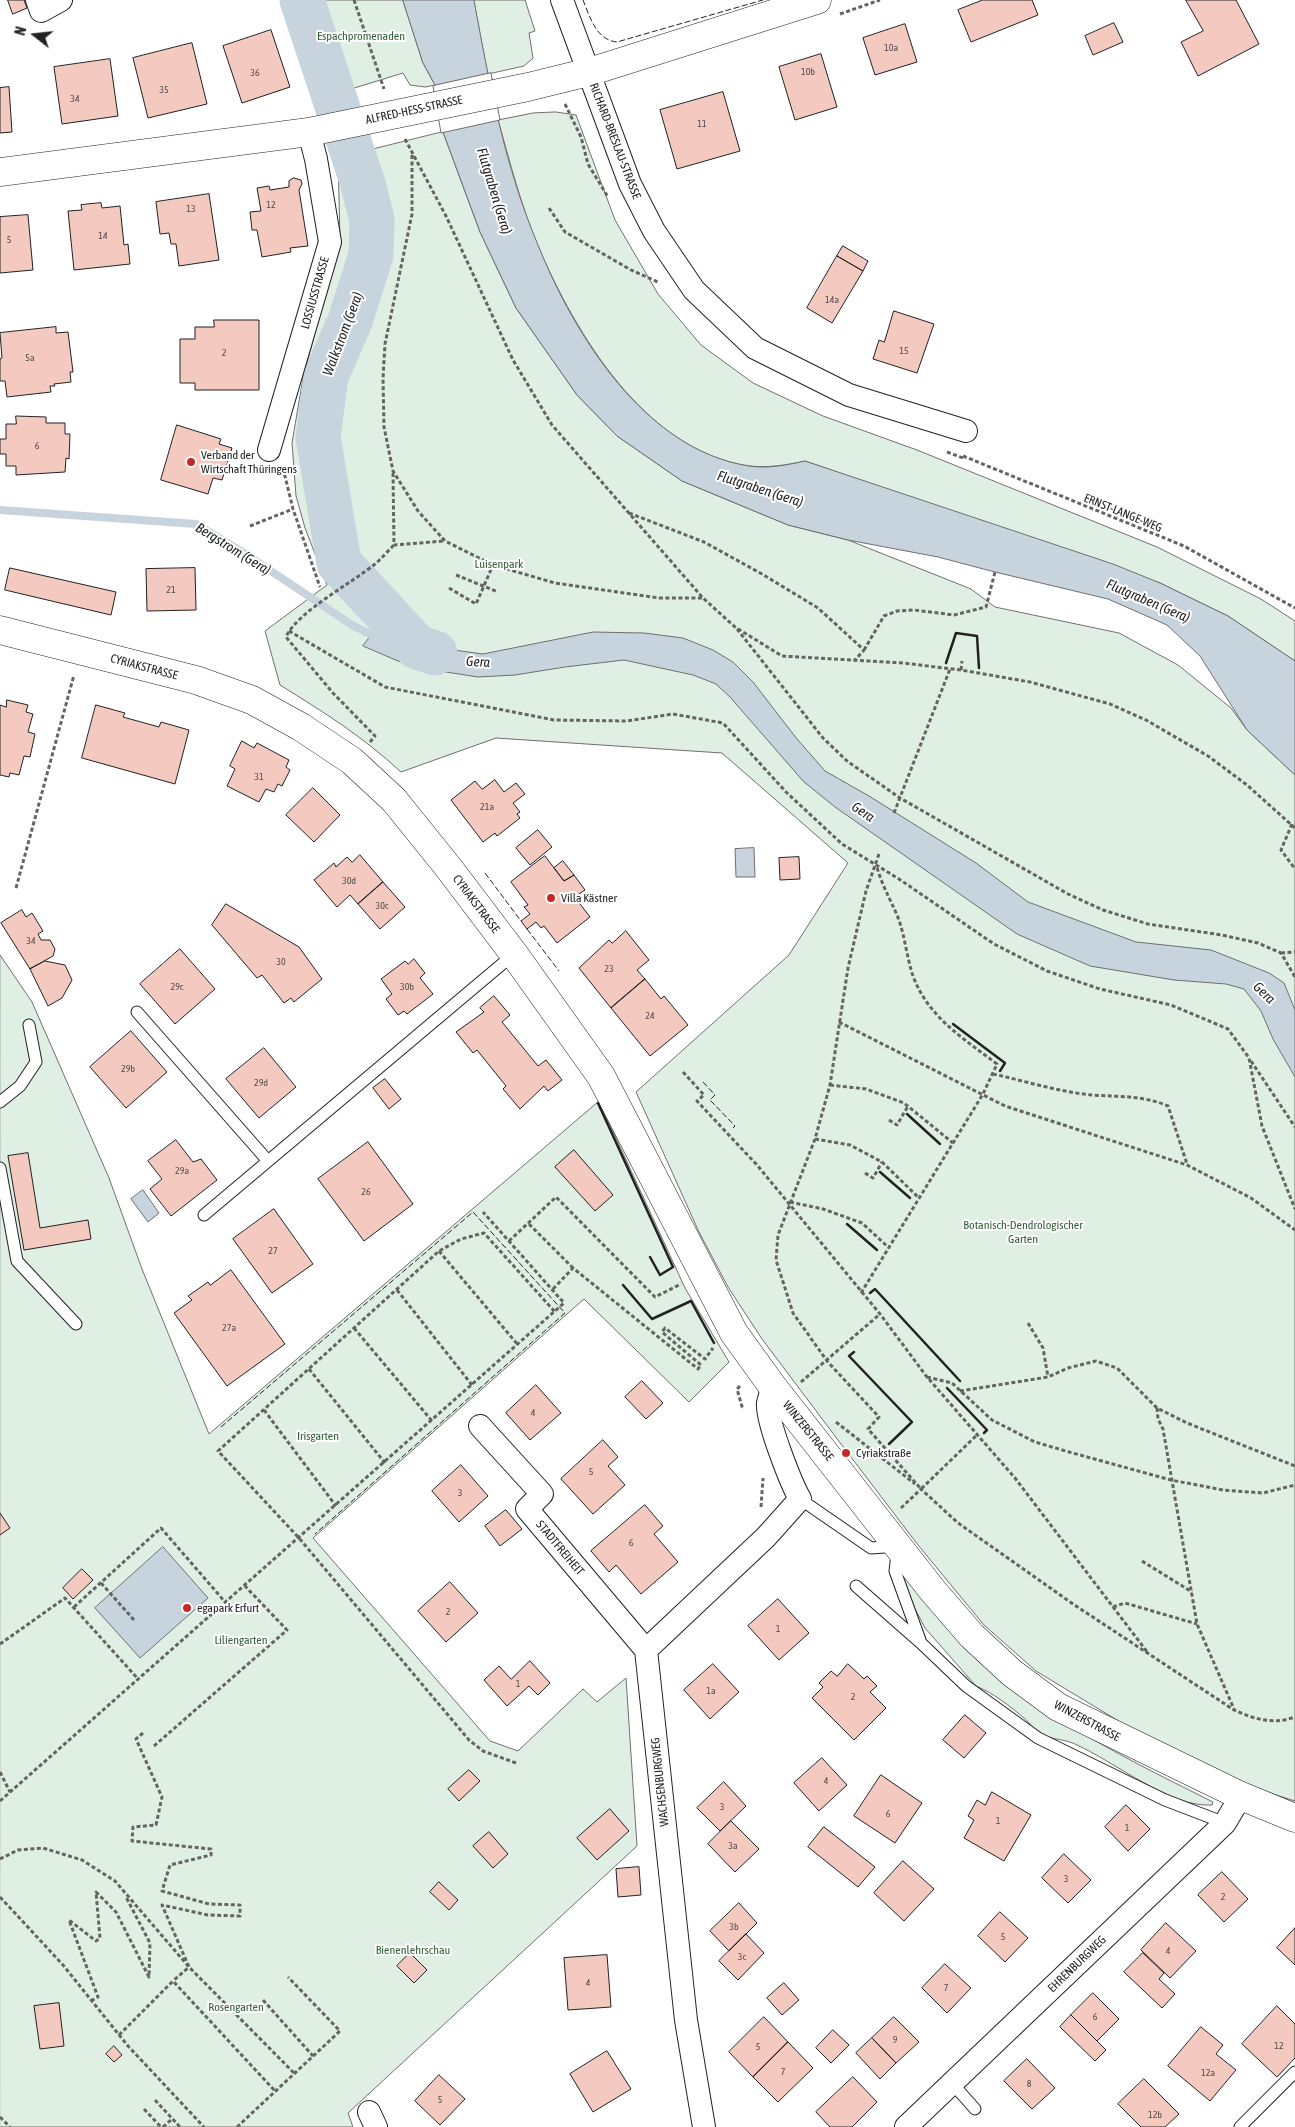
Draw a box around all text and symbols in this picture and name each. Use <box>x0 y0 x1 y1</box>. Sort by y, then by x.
north arrow <box>10 10 60 60</box>
text: N <box>12 25 29 37</box>
park label: Espachpromenaden <box>317 29 405 43</box>
house number: 10a <box>884 42 898 54</box>
house number: 10b <box>801 66 815 78</box>
house number: 36 <box>250 67 260 79</box>
street label: RICHARD-BRESLAU-STRASSE <box>586 81 644 201</box>
house number: 35 <box>159 84 169 96</box>
house number: 34 <box>70 93 80 105</box>
street label: ALFRED-HESS-STRASSE <box>364 93 464 127</box>
house number: 11 <box>697 118 707 130</box>
water label: Flutgraben (Gera) <box>473 146 515 236</box>
house number: 12 <box>266 199 276 211</box>
house number: 13 <box>186 203 196 215</box>
house number: 14 <box>98 230 108 242</box>
house number: 5 <box>7 234 11 246</box>
street label: LOSSIUSSTRASSE <box>298 255 332 331</box>
water label: Walkstrom (Gera) <box>319 290 367 378</box>
house number: 14a <box>825 294 839 306</box>
house number: 15 <box>899 345 909 357</box>
house number: 2 <box>222 347 226 359</box>
house number: 5a <box>25 352 35 364</box>
house number: 6 <box>35 440 39 452</box>
place label: Verband der Wirtschaft Thüringens <box>201 448 297 476</box>
marker: Verband der Wirtschaft Thüringens <box>185 456 197 468</box>
water label: Flutgraben (Gera) <box>715 467 805 511</box>
street label: ERNST-LANGE-WEG <box>1082 491 1164 535</box>
water label: Bergstrom (Gera) <box>192 519 274 579</box>
park label: Luisenpark <box>475 557 523 571</box>
water label: Flutgraben (Gera) <box>1104 576 1192 626</box>
house number: 21 <box>166 584 176 596</box>
street label: CYRIAKSTRASSE <box>109 651 179 683</box>
water label: Gera <box>466 653 490 671</box>
house number: 31 <box>254 771 264 783</box>
water label: Gera <box>848 798 878 826</box>
house number: 21a <box>480 801 494 813</box>
street label: CYRIAKSTRASSE <box>450 872 502 936</box>
house number: 30d <box>342 875 356 887</box>
place label: Villa Kästner <box>561 891 617 905</box>
marker: Villa Kästner <box>545 892 557 904</box>
house number: 30c <box>375 900 389 912</box>
house number: 34 <box>26 935 36 947</box>
house number: 30 <box>276 956 286 968</box>
house number: 23 <box>604 963 614 975</box>
water label: Gera <box>1250 979 1278 1007</box>
house number: 29c <box>170 981 184 993</box>
house number: 30b <box>400 981 414 993</box>
house number: 24 <box>645 1010 655 1022</box>
house number: 29b <box>121 1063 135 1075</box>
house number: 29d <box>254 1077 268 1089</box>
house number: 29a <box>175 1165 189 1177</box>
house number: 26 <box>361 1186 371 1198</box>
park label: Botanisch-Dendrologischer Garten <box>963 1218 1083 1246</box>
house number: 27 <box>268 1245 278 1257</box>
house number: 27a <box>222 1322 236 1334</box>
street label: WINZERSTRASSE <box>780 1398 836 1464</box>
house number: 4 <box>531 1407 535 1419</box>
park label: Irisgarten <box>297 1429 339 1443</box>
place label: Cyriakstraße <box>856 1446 911 1460</box>
marker: Cyriakstraße <box>840 1447 852 1459</box>
house number: 5 <box>589 1466 593 1478</box>
house number: 3 <box>458 1487 462 1499</box>
street label: STADTFREIHEIT <box>533 1518 587 1578</box>
house number: 6 <box>629 1537 633 1549</box>
place label: egapark Erfurt <box>197 1601 259 1615</box>
marker: egapark Erfurt <box>181 1602 193 1614</box>
house number: 2 <box>446 1606 450 1618</box>
house number: 1 <box>776 1623 780 1635</box>
park label: Liliengarten <box>214 1633 268 1647</box>
house number: 1 <box>516 1678 520 1690</box>
house number: 1a <box>706 1685 716 1697</box>
house number: 2 <box>851 1691 855 1703</box>
street label: WINZERSTRASSE <box>1052 1698 1122 1744</box>
street label: WACHSENBURGWEG <box>648 1737 672 1827</box>
house number: 4 <box>824 1775 828 1787</box>
house number: 3 <box>720 1801 724 1813</box>
house number: 6 <box>886 1808 890 1820</box>
house number: 1 <box>996 1815 1000 1827</box>
house number: 1 <box>1125 1822 1129 1834</box>
house number: 3a <box>728 1840 738 1852</box>
house number: 3 <box>1064 1873 1068 1885</box>
house number: 2 <box>1221 1891 1225 1903</box>
house number: 3b <box>729 1921 739 1933</box>
house number: 5 <box>1001 1931 1005 1943</box>
street label: EHRENBURGWEG <box>1045 1933 1109 1995</box>
park label: Bienenlehrschau <box>376 1943 450 1957</box>
house number: 4 <box>1166 1945 1170 1957</box>
house number: 3c <box>738 1951 746 1963</box>
house number: 4 <box>586 1977 590 1989</box>
house number: 7 <box>944 1982 948 1994</box>
park label: Rosengarten <box>208 2000 264 2014</box>
house number: 6 <box>1093 2011 1097 2023</box>
house number: 9 <box>893 2034 897 2046</box>
house number: 12 <box>1274 2040 1284 2052</box>
house number: 5 <box>756 2041 760 2053</box>
house number: 7 <box>781 2066 785 2078</box>
house number: 12a <box>1201 2067 1215 2079</box>
house number: 8 <box>1027 2078 1031 2090</box>
house number: 5 <box>438 2094 442 2106</box>
house number: 12b <box>1148 2109 1162 2121</box>

